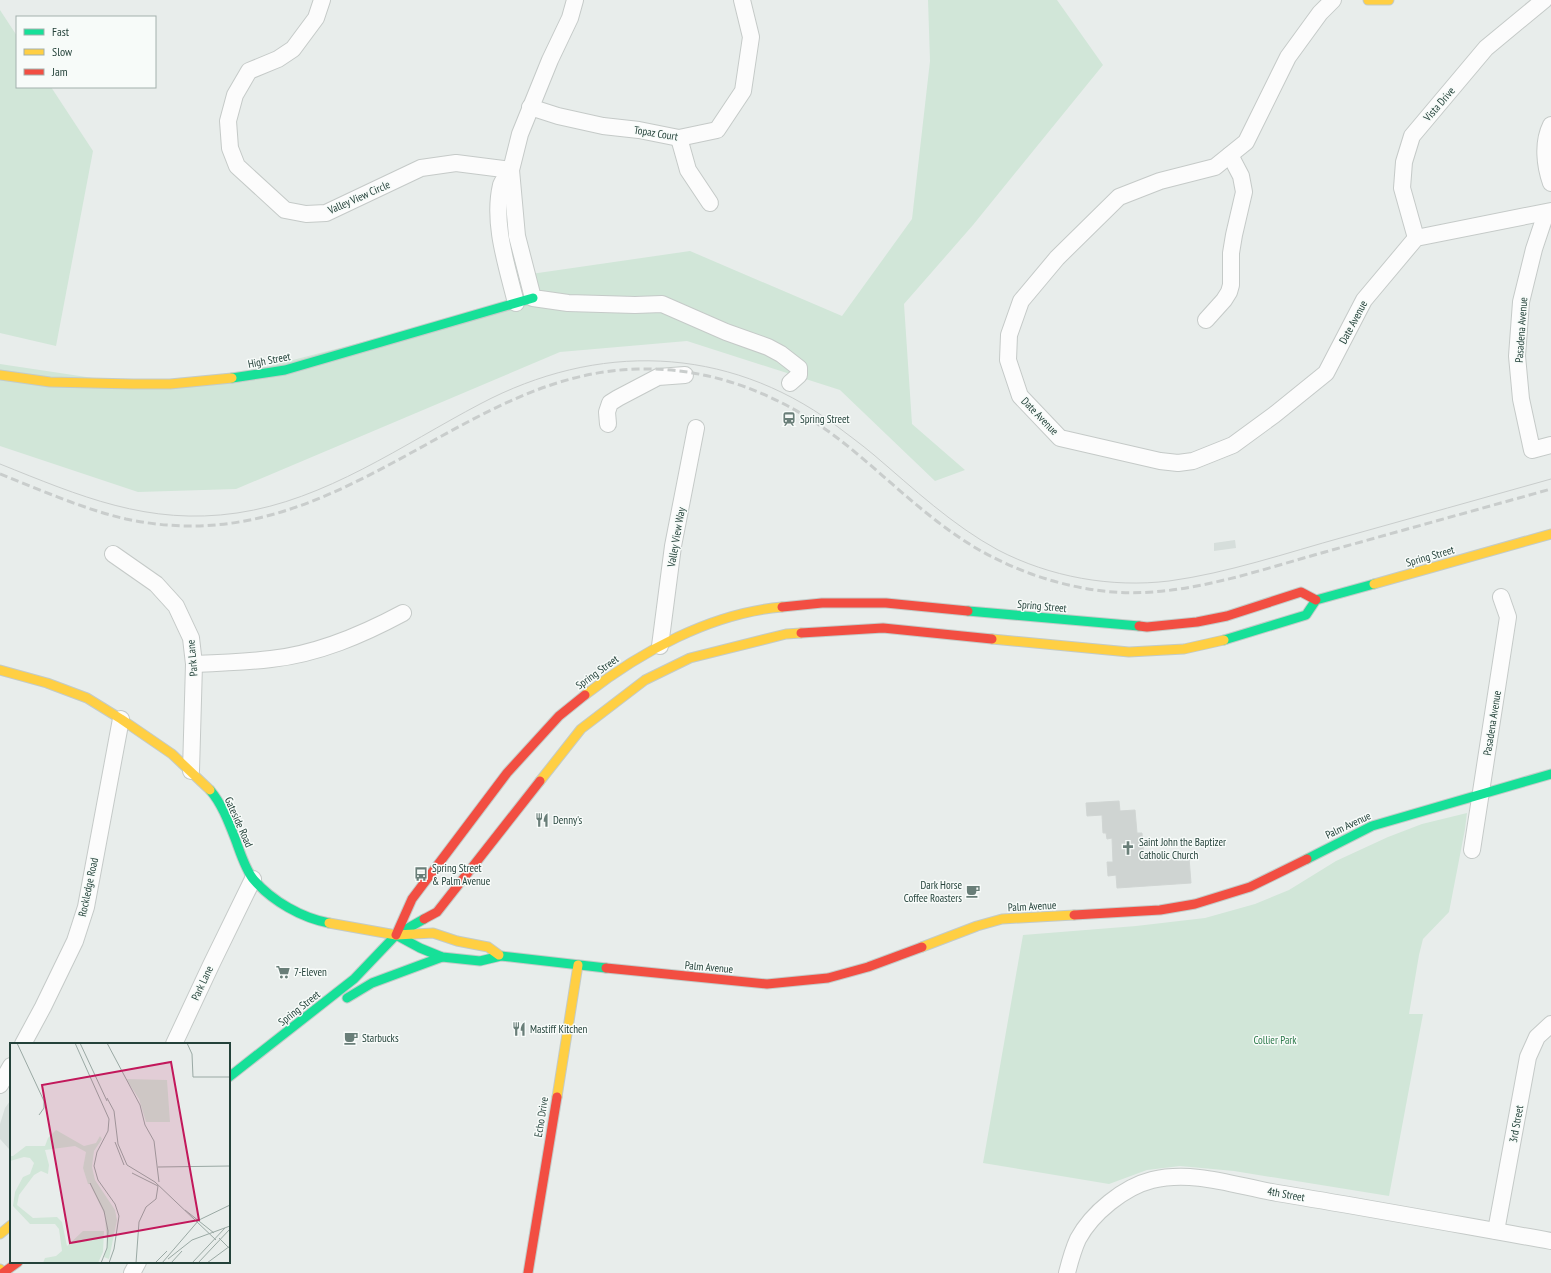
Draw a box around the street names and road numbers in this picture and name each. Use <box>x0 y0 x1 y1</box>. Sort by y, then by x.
street label: Vista Drive <box>1420 84 1458 125</box>
street label: Topaz Court <box>633 123 679 143</box>
street label: Valley View Circle <box>325 177 393 217</box>
street label: Pasadena Avenue <box>1512 296 1530 363</box>
street label: Date Avenue <box>1336 297 1371 346</box>
street label: High Street <box>247 349 291 371</box>
street label: Date Avenue <box>1018 394 1062 438</box>
street label: Valley View Way <box>664 505 688 569</box>
street label: Spring Street <box>1404 542 1456 570</box>
street label: Spring Street <box>1017 597 1067 615</box>
street label: Park Lane <box>183 639 201 677</box>
street label: Spring Street <box>573 652 621 692</box>
street label: Pasadena Avenue <box>1480 689 1504 756</box>
street label: Gateside Road <box>222 795 256 850</box>
street label: Palm Avenue <box>1323 808 1373 842</box>
street label: Rockledge Road <box>75 856 101 918</box>
street label: Palm Avenue <box>1007 898 1057 914</box>
street label: Palm Avenue <box>684 958 734 976</box>
street label: Park Lane <box>188 963 216 1003</box>
street label: Spring Street <box>275 987 323 1029</box>
street label: Echo Drive <box>531 1095 551 1138</box>
street label: 3rd Street <box>1506 1104 1526 1144</box>
street label: 4th Street <box>1266 1184 1306 1204</box>

